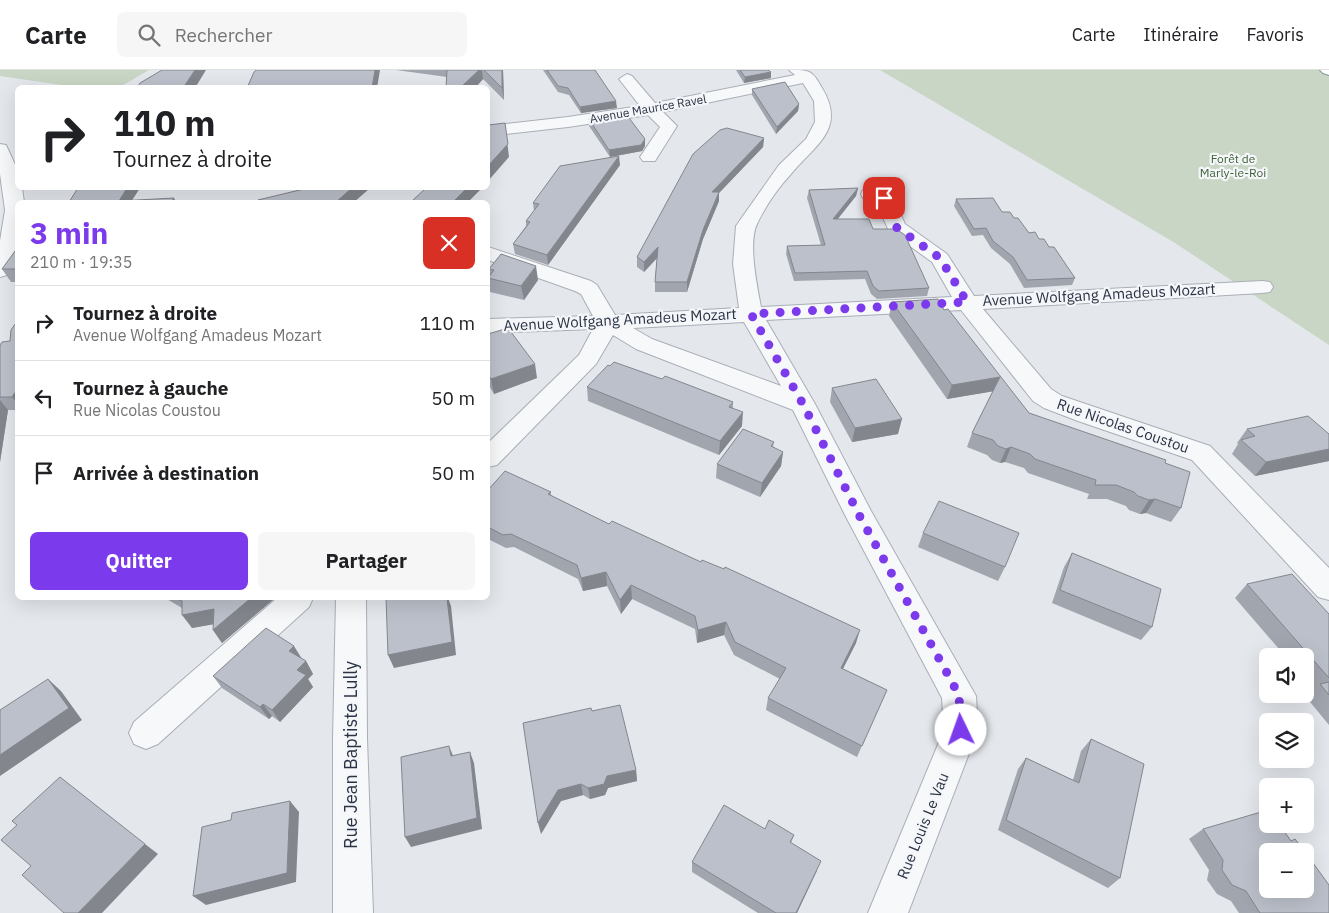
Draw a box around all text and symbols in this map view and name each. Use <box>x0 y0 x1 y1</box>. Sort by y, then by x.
search box <box>117 12 467 57</box>
text: Carte <box>25 19 87 51</box>
icon: search <box>135 21 163 49</box>
text: Rechercher <box>175 23 272 47</box>
text: Carte <box>1072 23 1115 46</box>
text: Itinéraire <box>1143 23 1219 46</box>
text: Favoris <box>1247 23 1304 46</box>
street label: Avenue Maurice Ravel <box>588 91 707 126</box>
text: 110 m <box>113 100 216 146</box>
icon: right <box>30 105 95 170</box>
text: Tournez à droite <box>113 144 272 173</box>
park label: Forêt de Marly-le-Roi <box>1200 151 1266 180</box>
pin <box>863 177 905 219</box>
icon: arrive <box>870 184 898 212</box>
text: 3 min <box>30 213 108 252</box>
button: close <box>423 217 475 269</box>
text: 210 m · 19:35 <box>30 252 132 272</box>
street label: Avenue Wolfgang Amadeus Mozart <box>982 279 1216 310</box>
text: Tournez à droite <box>73 301 217 325</box>
street label: Avenue Wolfgang Amadeus Mozart <box>503 304 737 335</box>
icon: right <box>30 309 58 337</box>
text: 110 m <box>420 311 475 335</box>
text: Avenue Wolfgang Amadeus Mozart <box>73 325 322 345</box>
text: Tournez à gauche <box>73 376 229 400</box>
icon: left <box>30 384 58 412</box>
text: 50 m <box>431 386 475 410</box>
street label: Rue Nicolas Coustou <box>1055 394 1192 457</box>
text: Rue Nicolas Coustou <box>73 400 221 420</box>
icon: arrive <box>30 459 58 487</box>
text: Arrivée à destination <box>73 461 259 485</box>
text: 50 m <box>431 461 475 485</box>
button: Quitter <box>30 532 248 590</box>
button: Partager <box>258 532 475 590</box>
map controls <box>1259 648 1314 898</box>
button: sound <box>1259 648 1314 703</box>
street label: Rue Jean Baptiste Lully <box>339 661 362 849</box>
position arrow <box>934 703 986 755</box>
button: layers <box>1259 713 1314 768</box>
street label: Rue Louis Le Vau <box>893 770 953 882</box>
button: + <box>1259 778 1314 833</box>
button: − <box>1259 843 1314 898</box>

